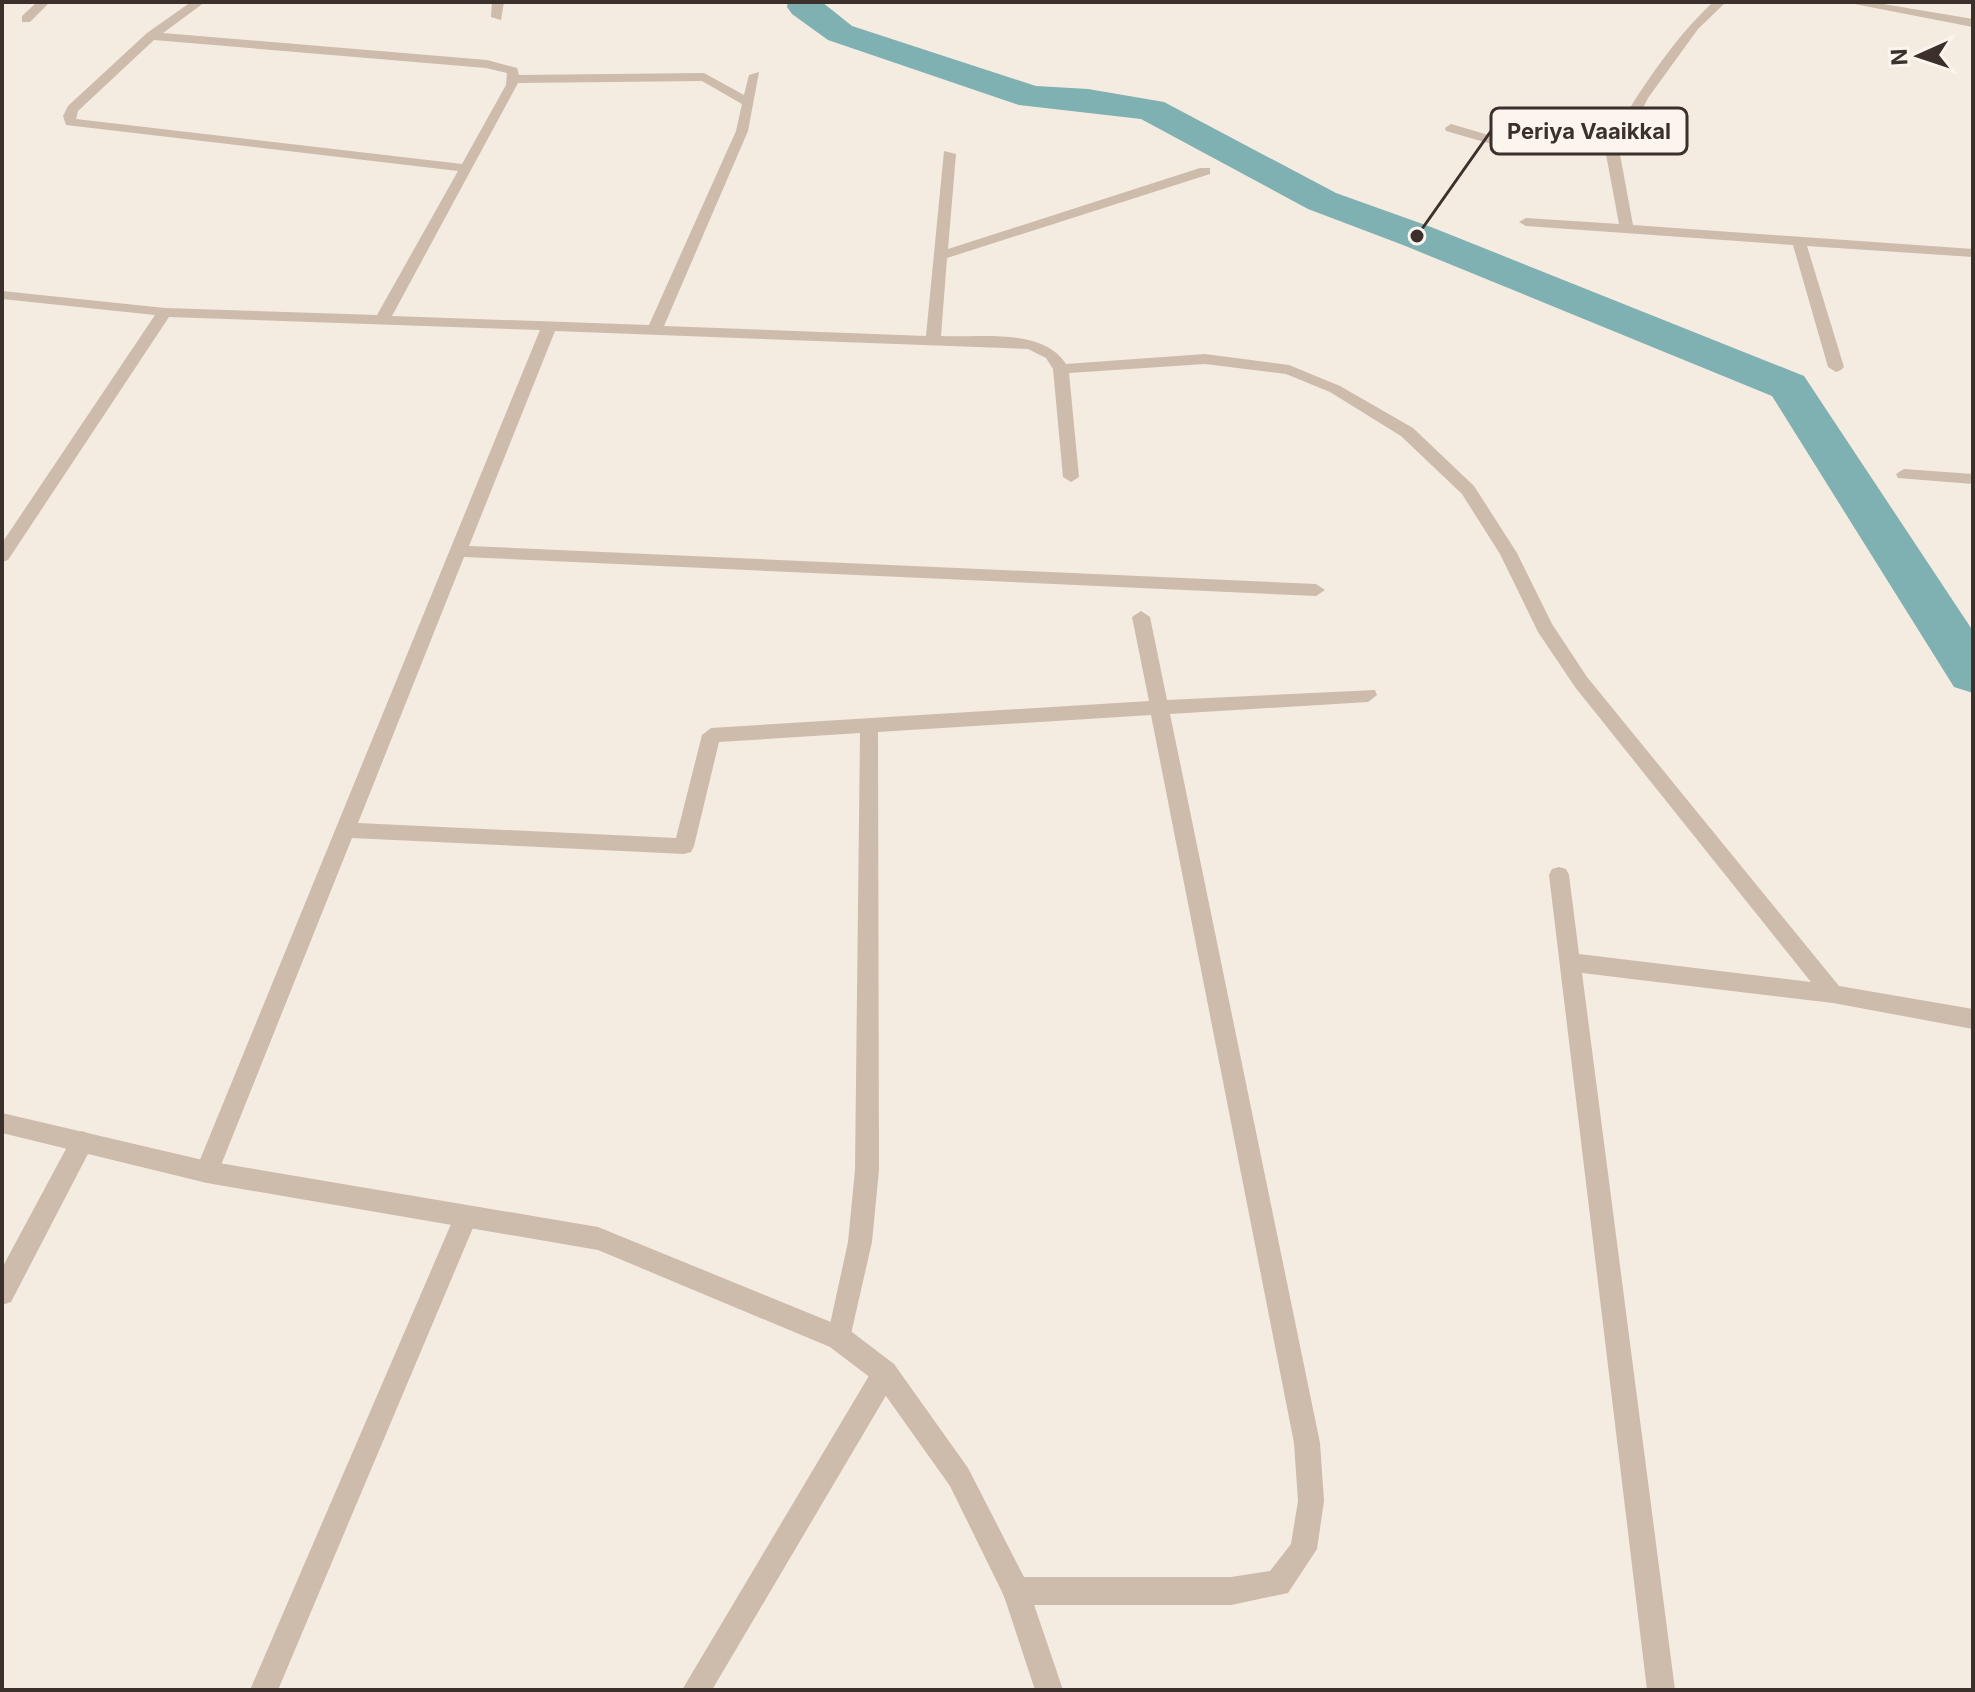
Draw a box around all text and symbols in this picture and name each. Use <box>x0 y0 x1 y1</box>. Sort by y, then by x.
north arrow <box>1879 16 1959 96</box>
text: N <box>1886 48 1912 66</box>
callout: Periya Vaaikkal <box>1491 108 1687 154</box>
text: Periya Vaaikkal <box>1507 118 1671 144</box>

